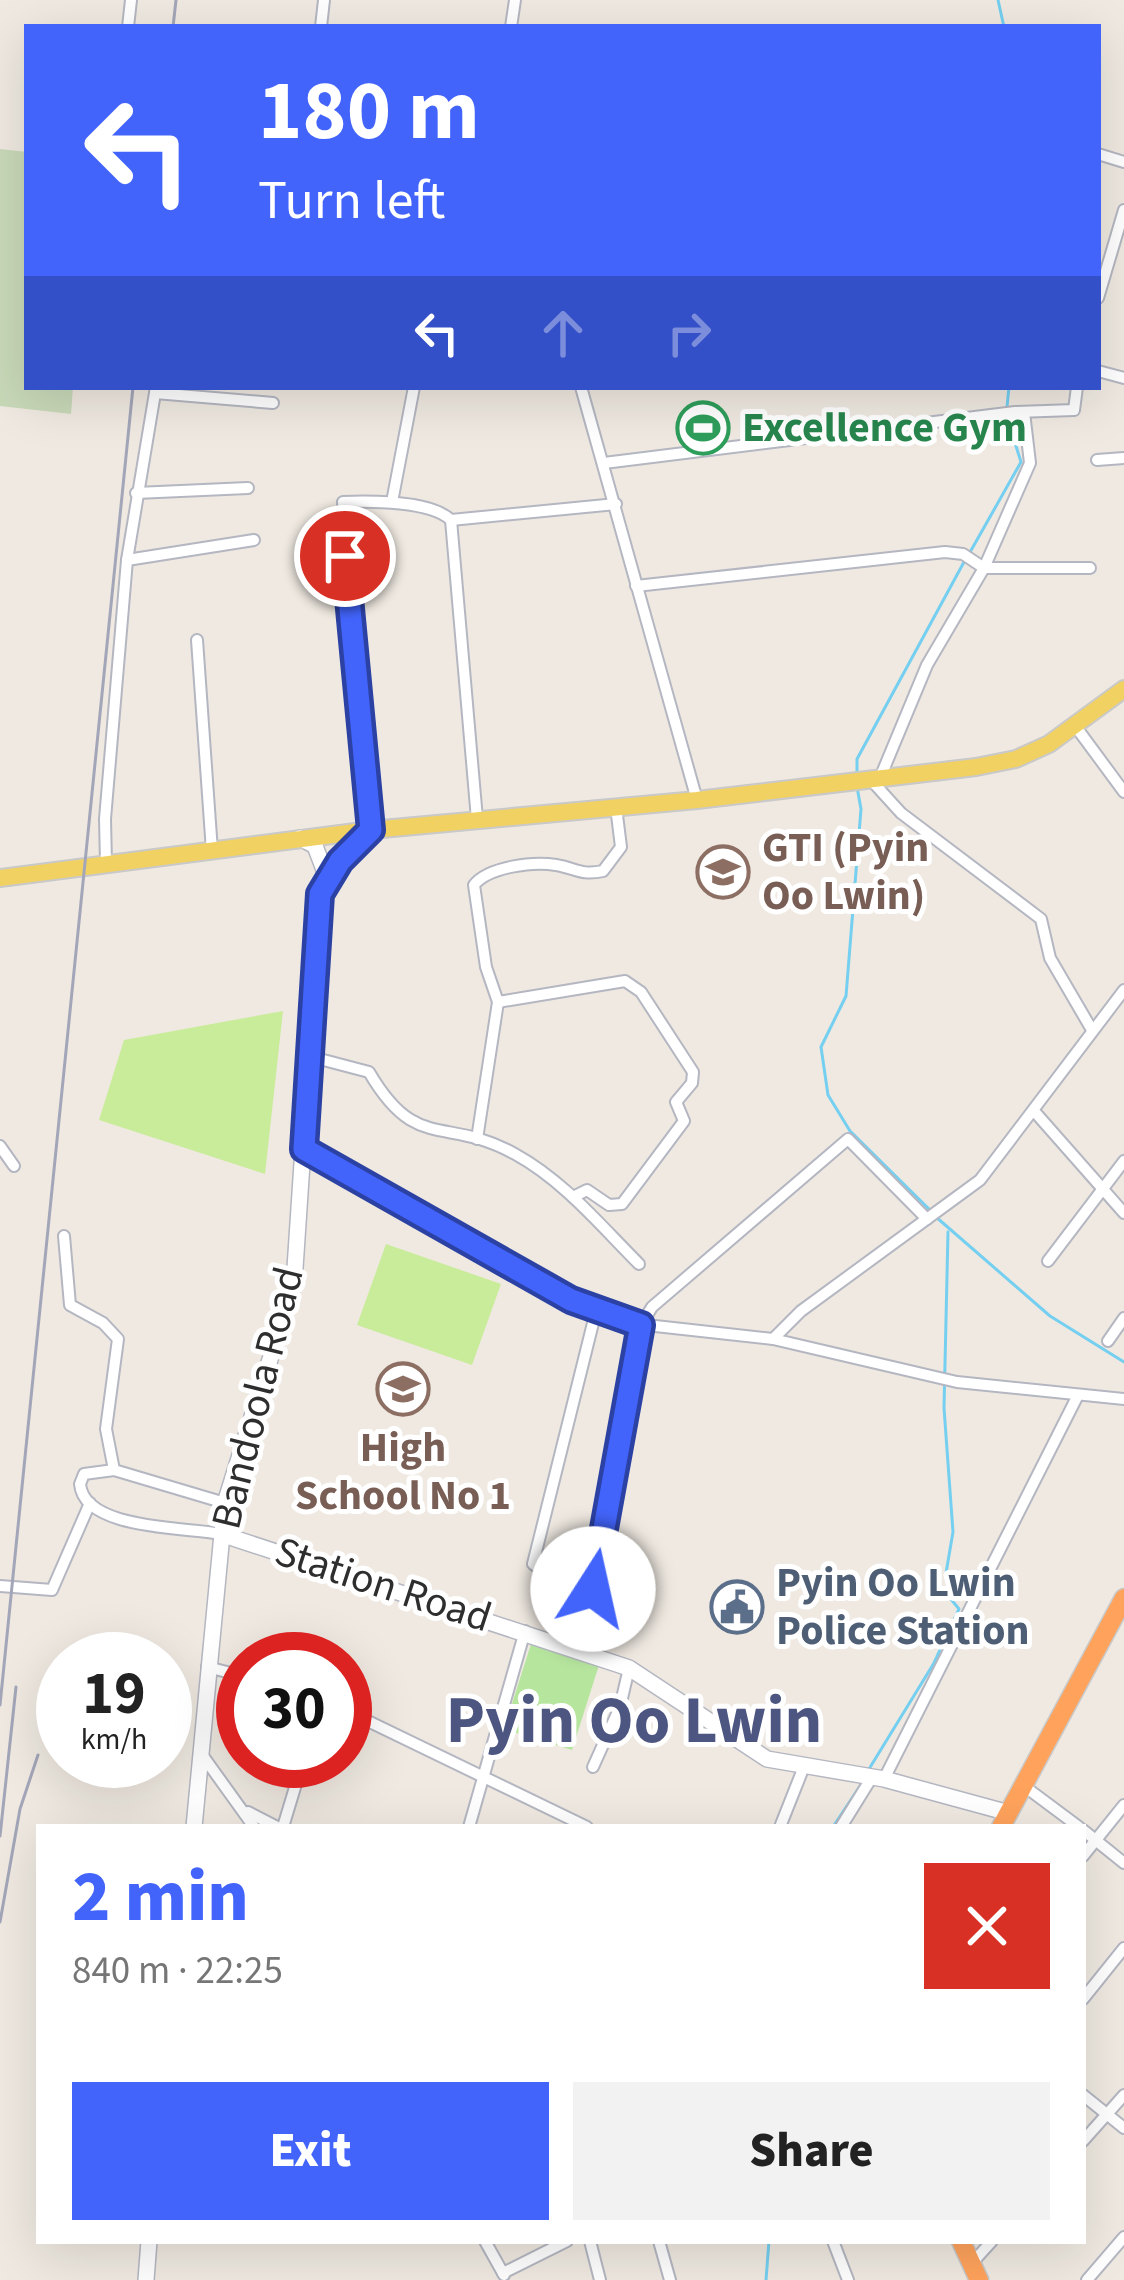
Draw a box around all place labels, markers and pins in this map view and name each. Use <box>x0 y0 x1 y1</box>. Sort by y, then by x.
place label: Excellence Gym <box>742 398 1027 458</box>
sports icon: Excellence Gym <box>675 400 731 456</box>
pin <box>294 505 396 607</box>
place label: GTI (Pyin Oo Lwin) <box>762 818 929 926</box>
school or university icon: GTI (Pyin Oo Lwin) <box>695 844 751 900</box>
school or university icon: High School No 1 <box>375 1361 431 1417</box>
place label: High School No 1 <box>295 1418 511 1526</box>
place label: Pyin Oo Lwin Police Station <box>776 1553 1030 1661</box>
public building icon: Pyin Oo Lwin Police Station <box>709 1579 765 1635</box>

